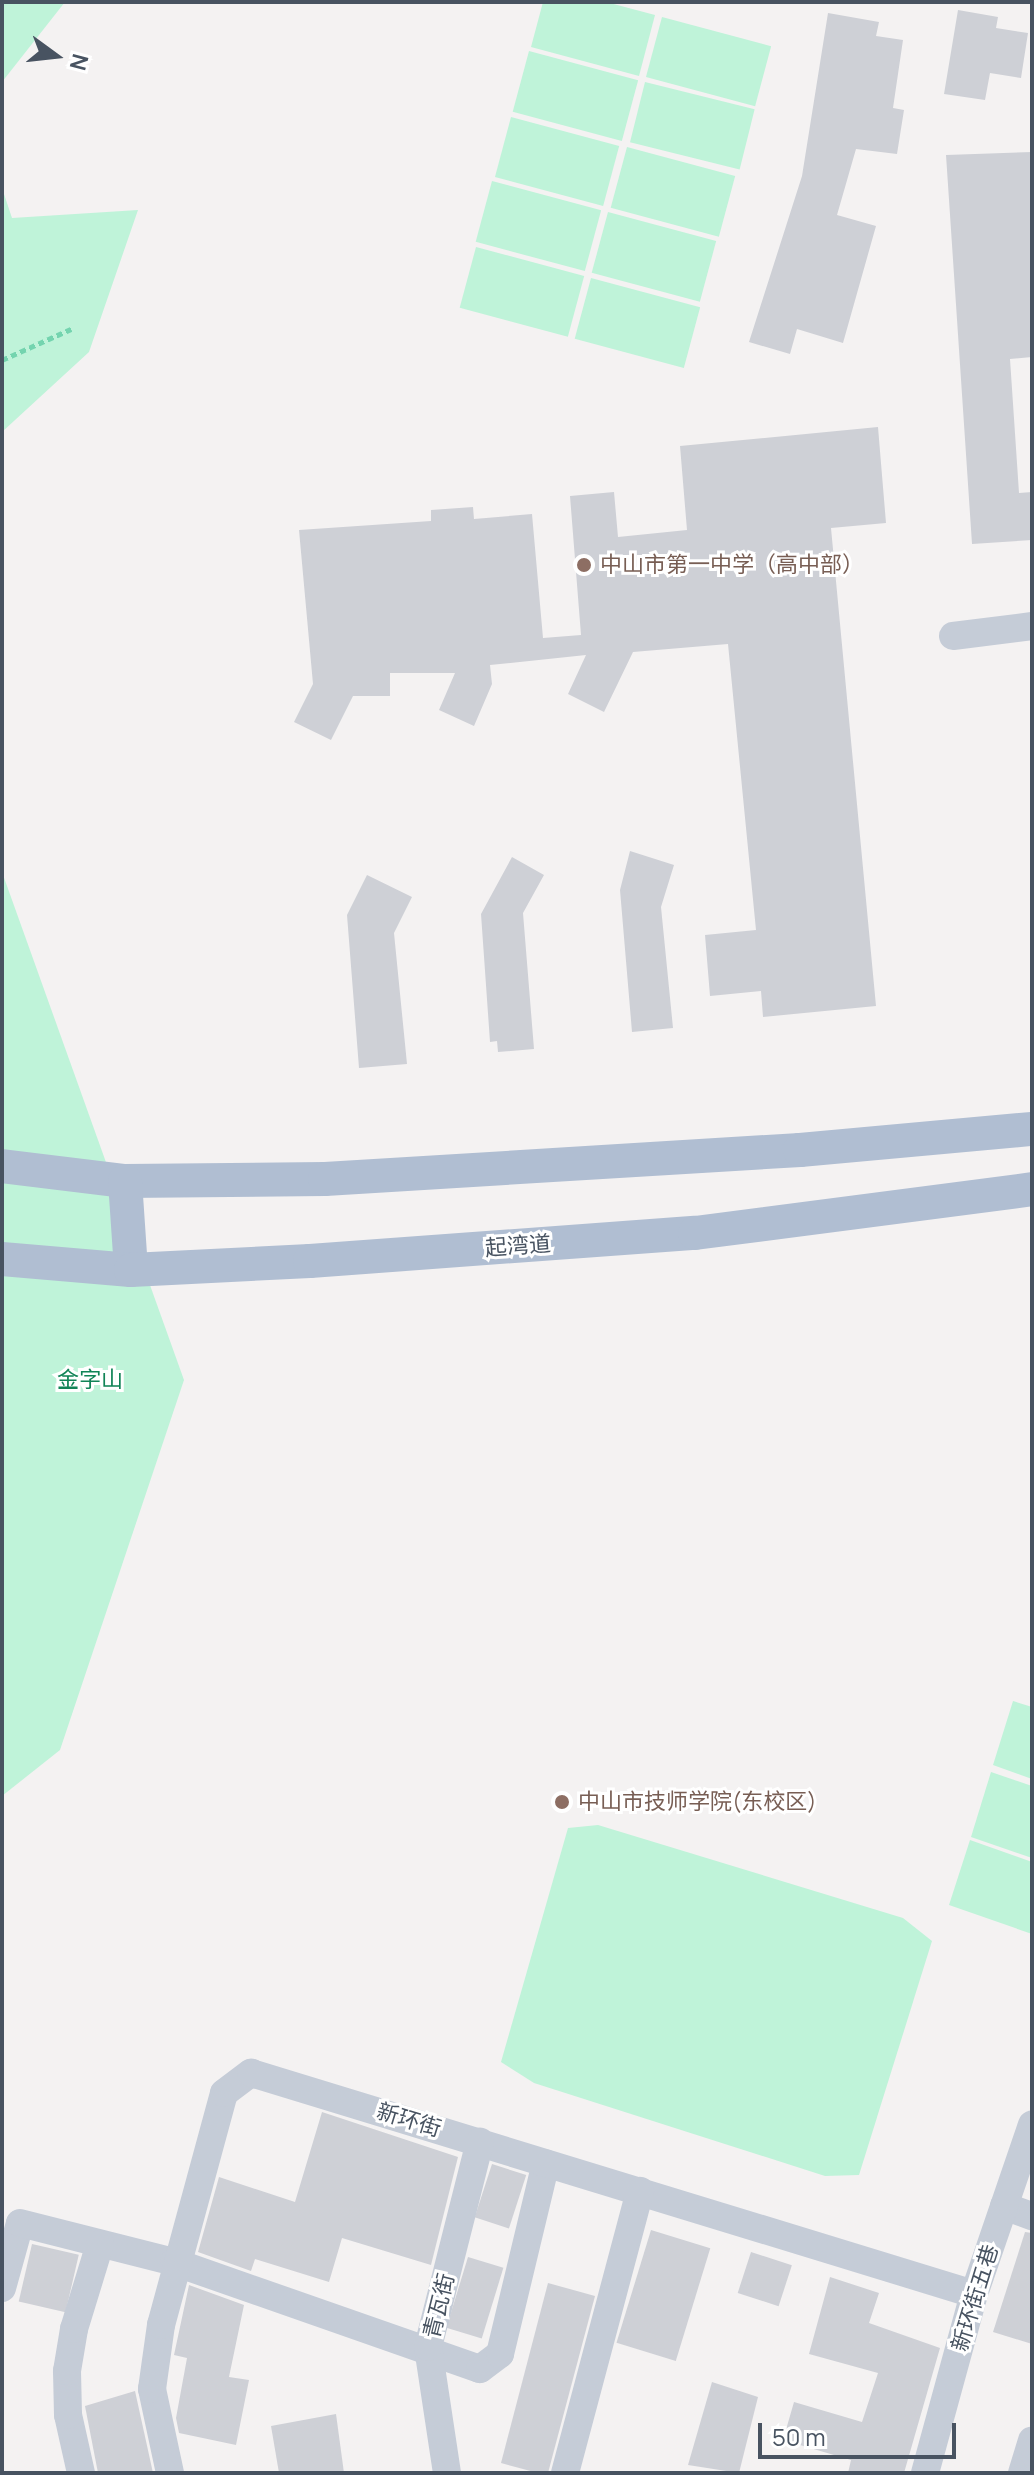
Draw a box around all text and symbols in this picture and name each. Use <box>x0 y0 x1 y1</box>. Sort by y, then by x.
north arrow <box>16 16 96 96</box>
text: N <box>63 51 96 74</box>
place label: 中山市第一中学（高中部） <box>600 552 864 578</box>
marker: 中山市第一中学（高中部） <box>575 556 593 574</box>
street label: 起湾道 <box>484 1231 552 1261</box>
park label: 金字山 <box>57 1367 123 1393</box>
place label: 中山市技师学院(东校区) <box>578 1789 817 1815</box>
marker: 中山市技师学院(东校区) <box>553 1793 571 1811</box>
street label: 新环街 <box>374 2098 444 2142</box>
street label: 新环街五巷 <box>946 2242 1004 2354</box>
street label: 青瓦街 <box>418 2271 460 2341</box>
scale bar <box>762 2407 960 2457</box>
text: 50 m <box>772 2420 826 2453</box>

